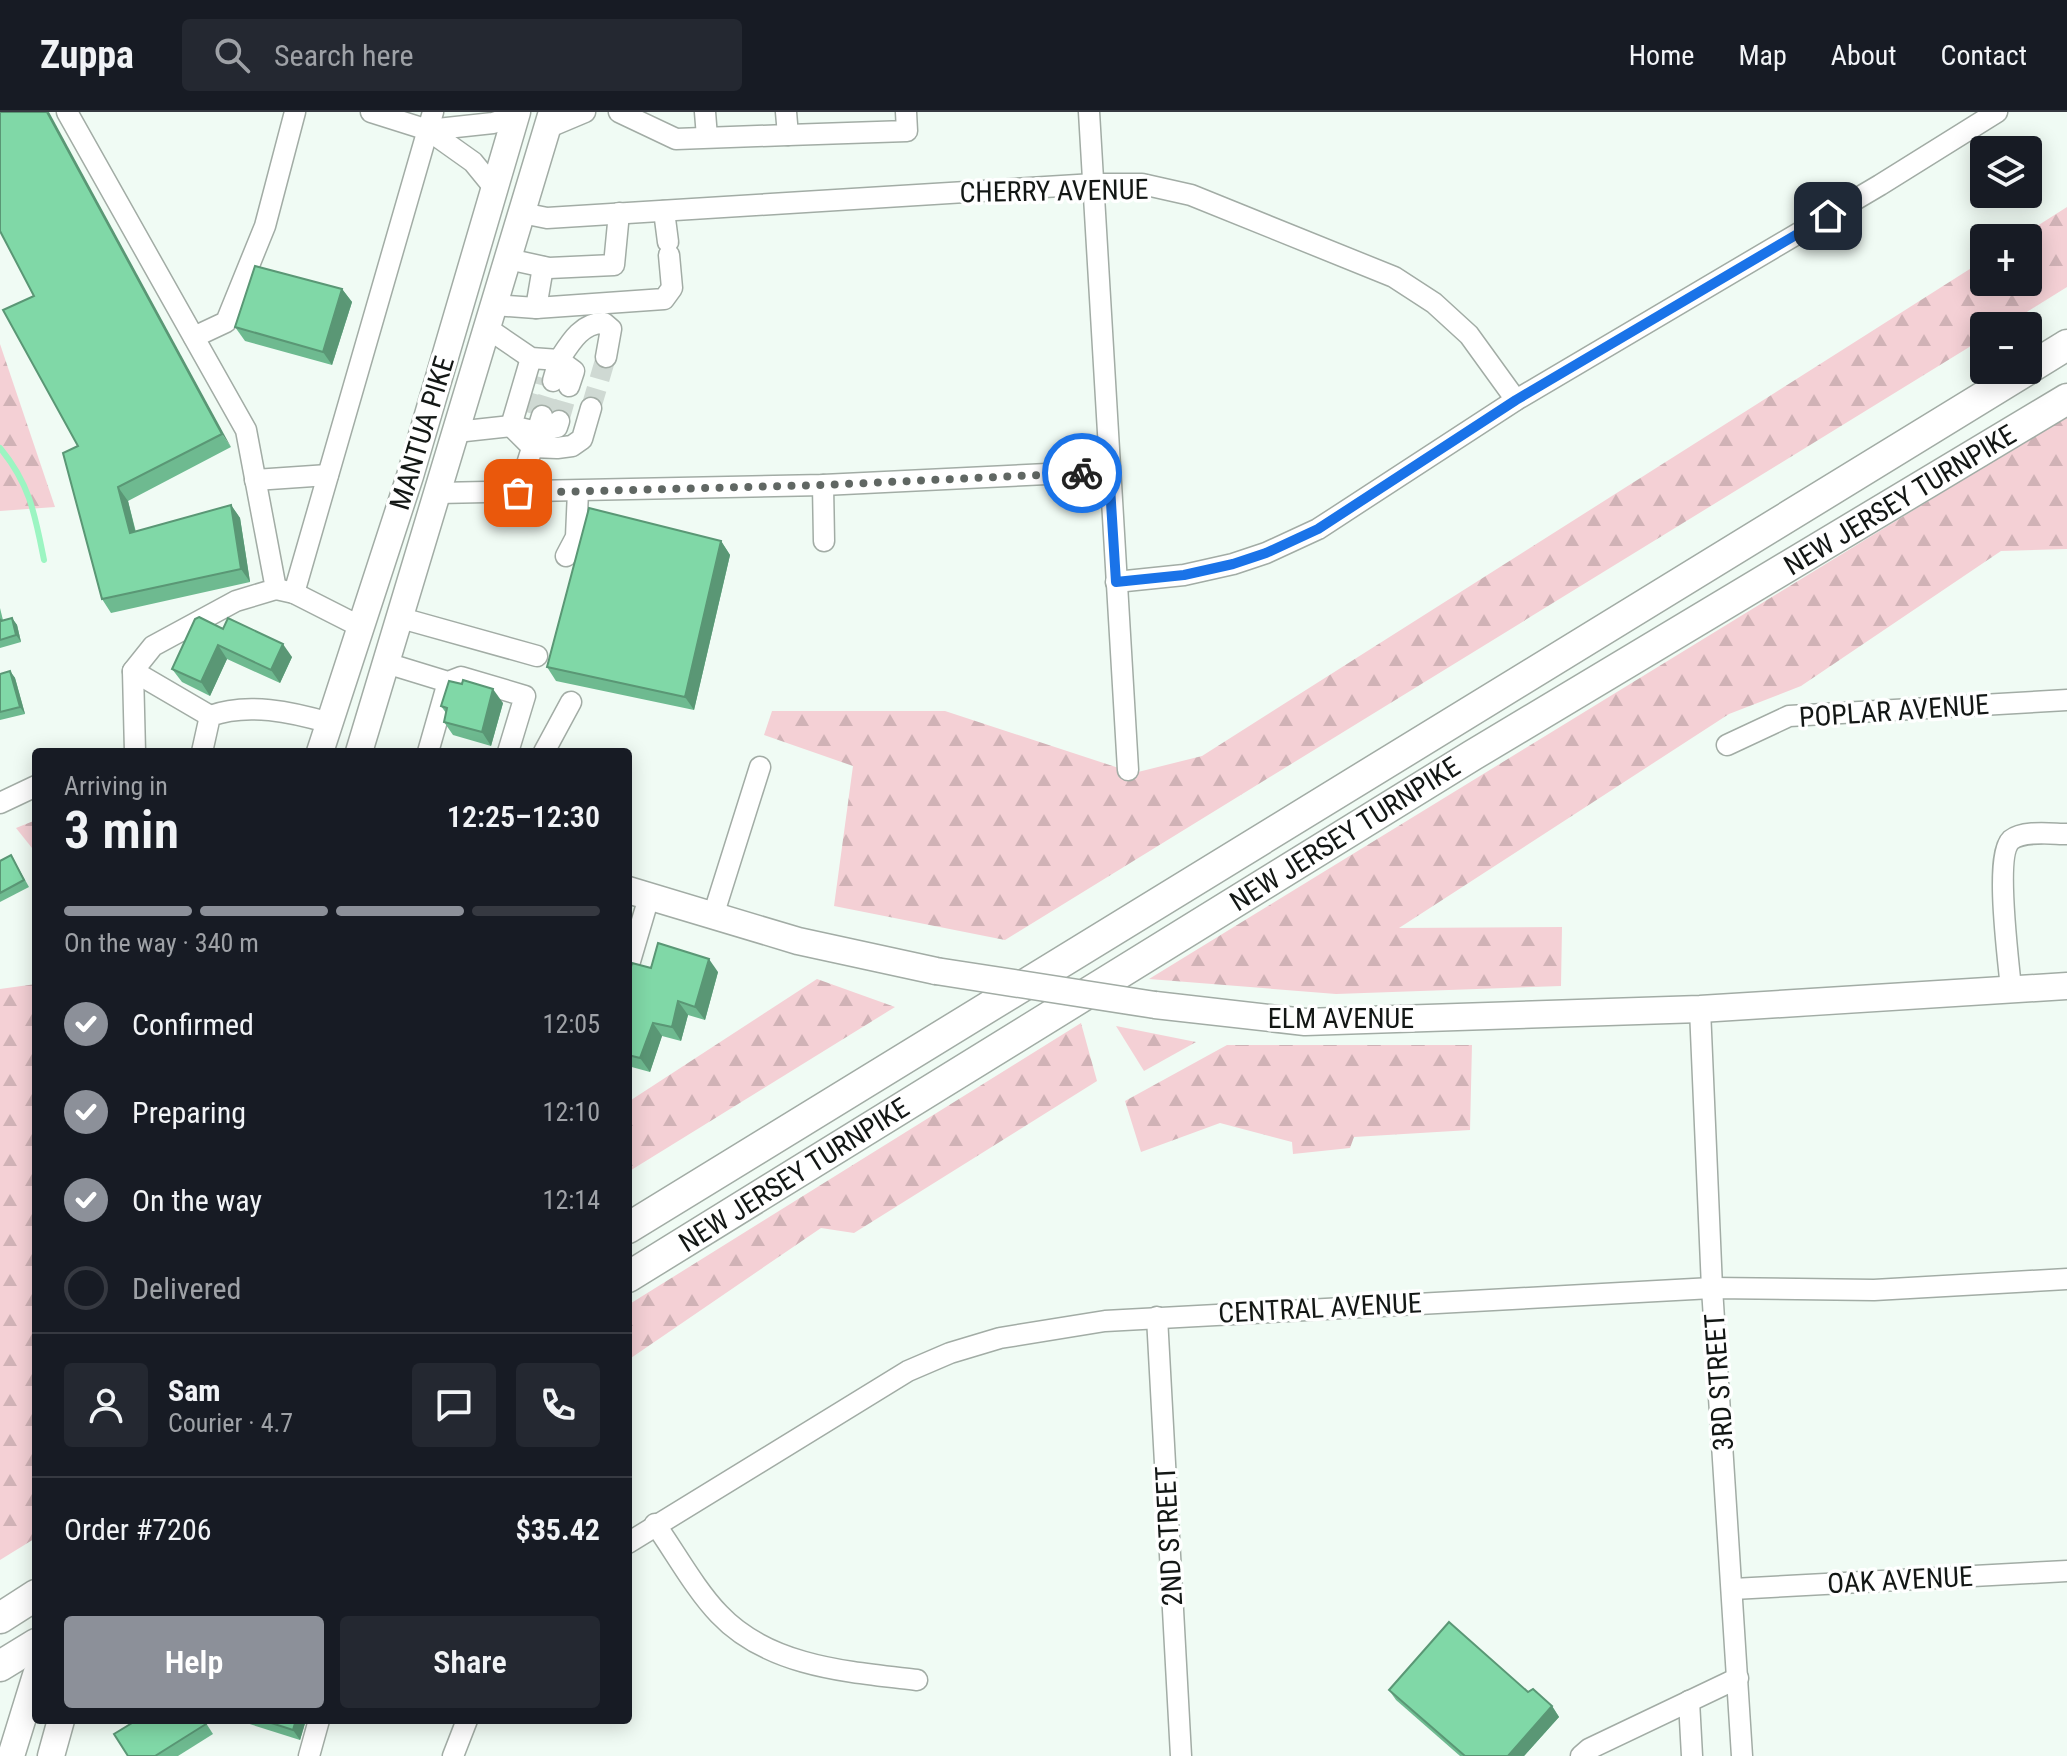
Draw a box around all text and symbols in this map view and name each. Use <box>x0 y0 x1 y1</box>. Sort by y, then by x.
search box <box>182 19 742 91</box>
text: Zuppa <box>40 33 134 77</box>
icon: search <box>210 33 254 77</box>
text: Search here <box>274 38 414 73</box>
text: Home <box>1629 39 1694 72</box>
text: Map <box>1738 39 1787 72</box>
text: About <box>1831 39 1897 72</box>
text: Contact <box>1941 39 2027 72</box>
map controls <box>1970 136 2042 384</box>
button: layers <box>1970 136 2042 208</box>
street label: CHERRY AVENUE <box>959 173 1149 209</box>
pin <box>1794 182 1862 250</box>
icon: home <box>1806 194 1850 238</box>
button: + <box>1970 224 2042 296</box>
button: − <box>1970 312 2042 384</box>
street label: MANTUA PIKE <box>383 352 461 514</box>
street label: NEW JERSEY TURNPIKE <box>1778 418 2022 582</box>
courier <box>1042 433 1122 513</box>
icon: bike <box>1060 451 1104 495</box>
pin <box>484 459 552 527</box>
icon: bag <box>496 471 540 515</box>
street label: POPLAR AVENUE <box>1798 688 1990 734</box>
street label: NEW JERSEY TURNPIKE <box>1224 750 1466 918</box>
text: Arriving in <box>64 771 168 801</box>
text: 12:25–12:30 <box>447 799 600 834</box>
text: 3 min <box>64 800 179 861</box>
text: On the way · 340 m <box>64 928 259 958</box>
icon: check <box>64 1002 108 1046</box>
street label: ELM AVENUE <box>1268 1002 1414 1035</box>
text: Confirmed <box>132 1007 254 1042</box>
text: 12:05 <box>543 1009 600 1039</box>
icon: check <box>64 1090 108 1134</box>
street label: NEW JERSEY TURNPIKE <box>673 1091 915 1259</box>
text: Preparing <box>132 1095 246 1130</box>
text: 12:10 <box>543 1097 600 1127</box>
icon: check <box>64 1178 108 1222</box>
text: On the way <box>132 1183 262 1218</box>
text: 12:14 <box>543 1185 600 1215</box>
text: Delivered <box>132 1271 241 1306</box>
street label: CENTRAL AVENUE <box>1217 1286 1423 1330</box>
street label: 3RD STREET <box>1698 1312 1740 1452</box>
button: person <box>64 1363 148 1447</box>
button: chat <box>412 1363 496 1447</box>
button: phone <box>516 1363 600 1447</box>
text: Sam <box>168 1373 221 1408</box>
text: Courier · 4.7 <box>168 1408 293 1438</box>
street label: 2ND STREET <box>1149 1465 1189 1607</box>
text: Order #7206 <box>64 1512 212 1547</box>
text: $35.42 <box>515 1512 600 1547</box>
street label: OAK AVENUE <box>1826 1560 1974 1600</box>
button: Help <box>64 1616 324 1708</box>
button: Share <box>340 1616 600 1708</box>

